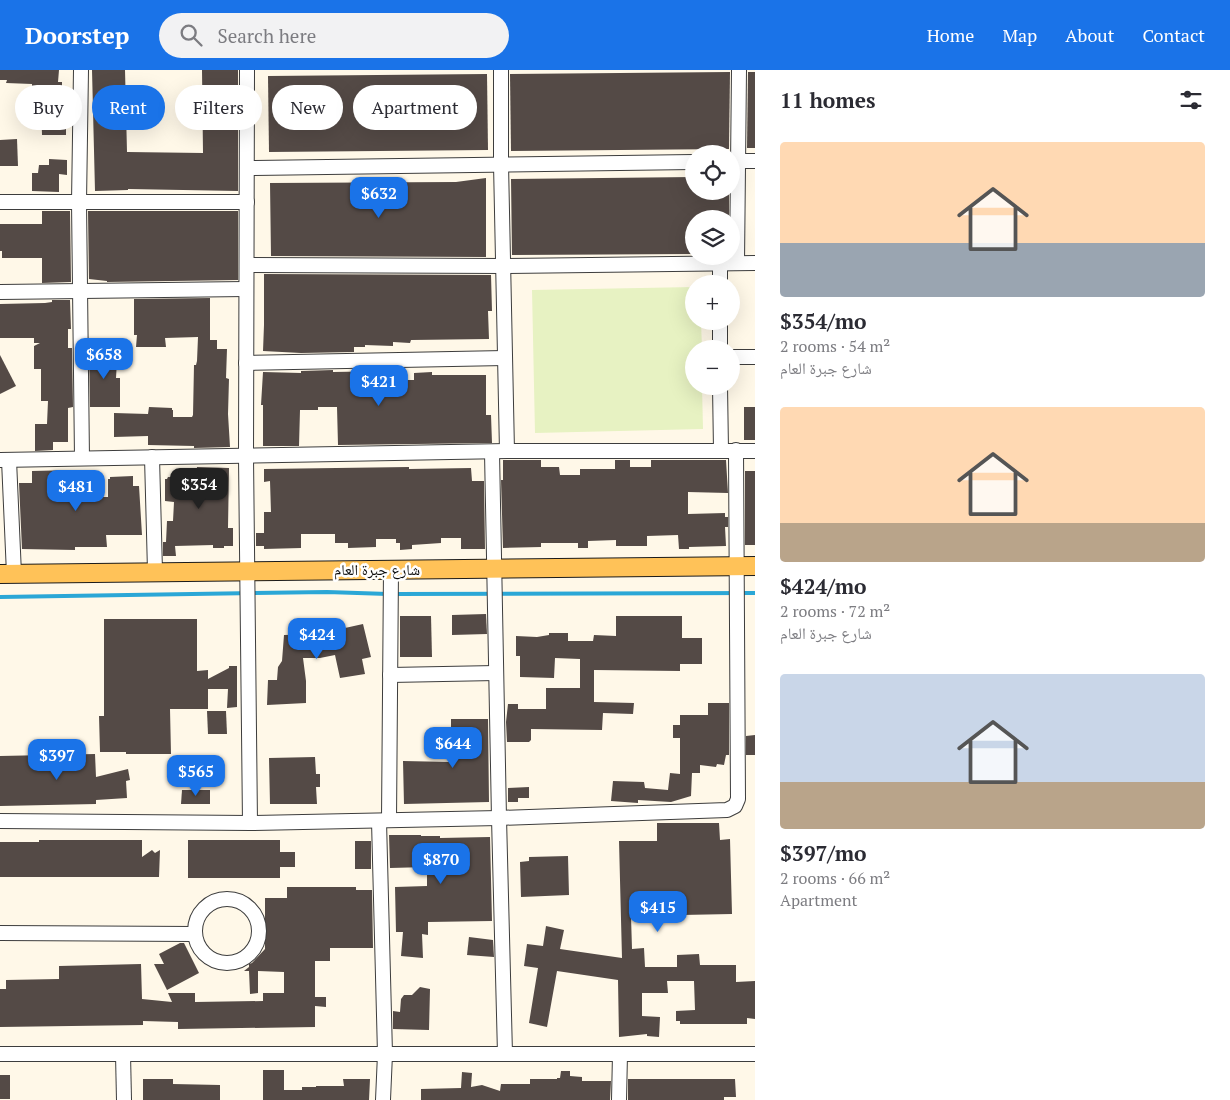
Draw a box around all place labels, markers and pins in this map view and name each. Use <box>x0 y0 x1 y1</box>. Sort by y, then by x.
pin: $632 <box>349 176 409 219</box>
pin: $658 <box>74 338 134 380</box>
pin: $421 <box>349 364 409 407</box>
pin: $354 <box>169 468 229 510</box>
pin: $481 <box>46 470 106 512</box>
pin: $424 <box>287 618 347 660</box>
pin: $644 <box>423 726 483 769</box>
pin: $397 <box>27 738 87 781</box>
pin: $565 <box>166 754 226 797</box>
pin: $870 <box>411 842 471 885</box>
pin: $415 <box>628 890 688 933</box>

